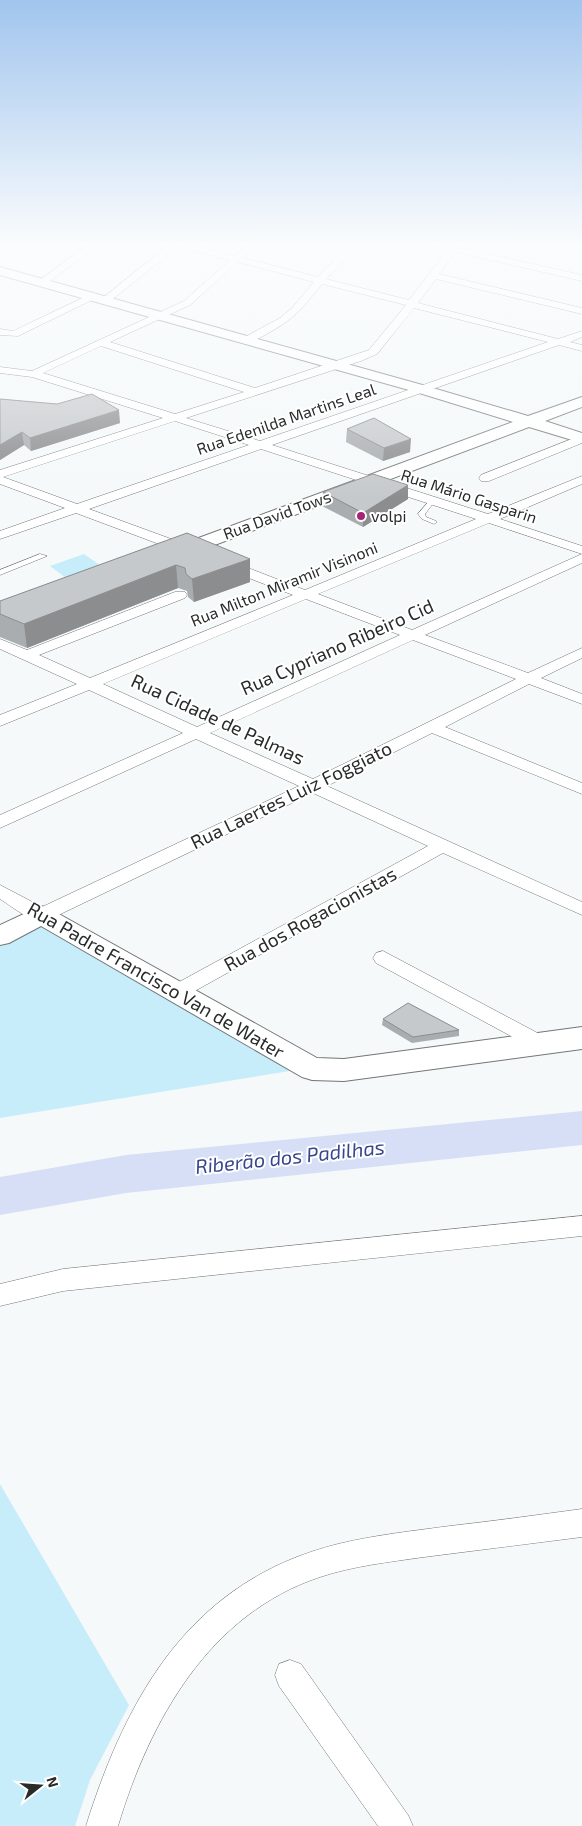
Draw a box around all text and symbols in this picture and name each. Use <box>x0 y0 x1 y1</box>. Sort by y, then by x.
street label: Rua Edenilda Martins Leal <box>194 379 378 458</box>
street label: Rua Mário Gasparin <box>399 465 540 526</box>
street label: Rua David Tows <box>220 486 333 543</box>
place label: volpi <box>371 506 406 525</box>
marker: volpi <box>355 510 367 522</box>
street label: Rua Milton Miramir Visinoni <box>188 537 380 630</box>
street label: Rua Cypriano Ribeiro Cid <box>237 594 437 700</box>
street label: Rua Cidade de Palmas <box>128 668 309 769</box>
street label: Rua Laertes Luiz Foggiato <box>186 736 395 853</box>
street label: Rua dos Rogacionistas <box>219 862 400 976</box>
street label: Rua Padre Francisco Van de Water <box>24 896 289 1063</box>
water label: Riberão dos Padilhas <box>194 1134 386 1178</box>
north arrow <box>15 1761 65 1811</box>
text: N <box>43 1775 63 1789</box>

